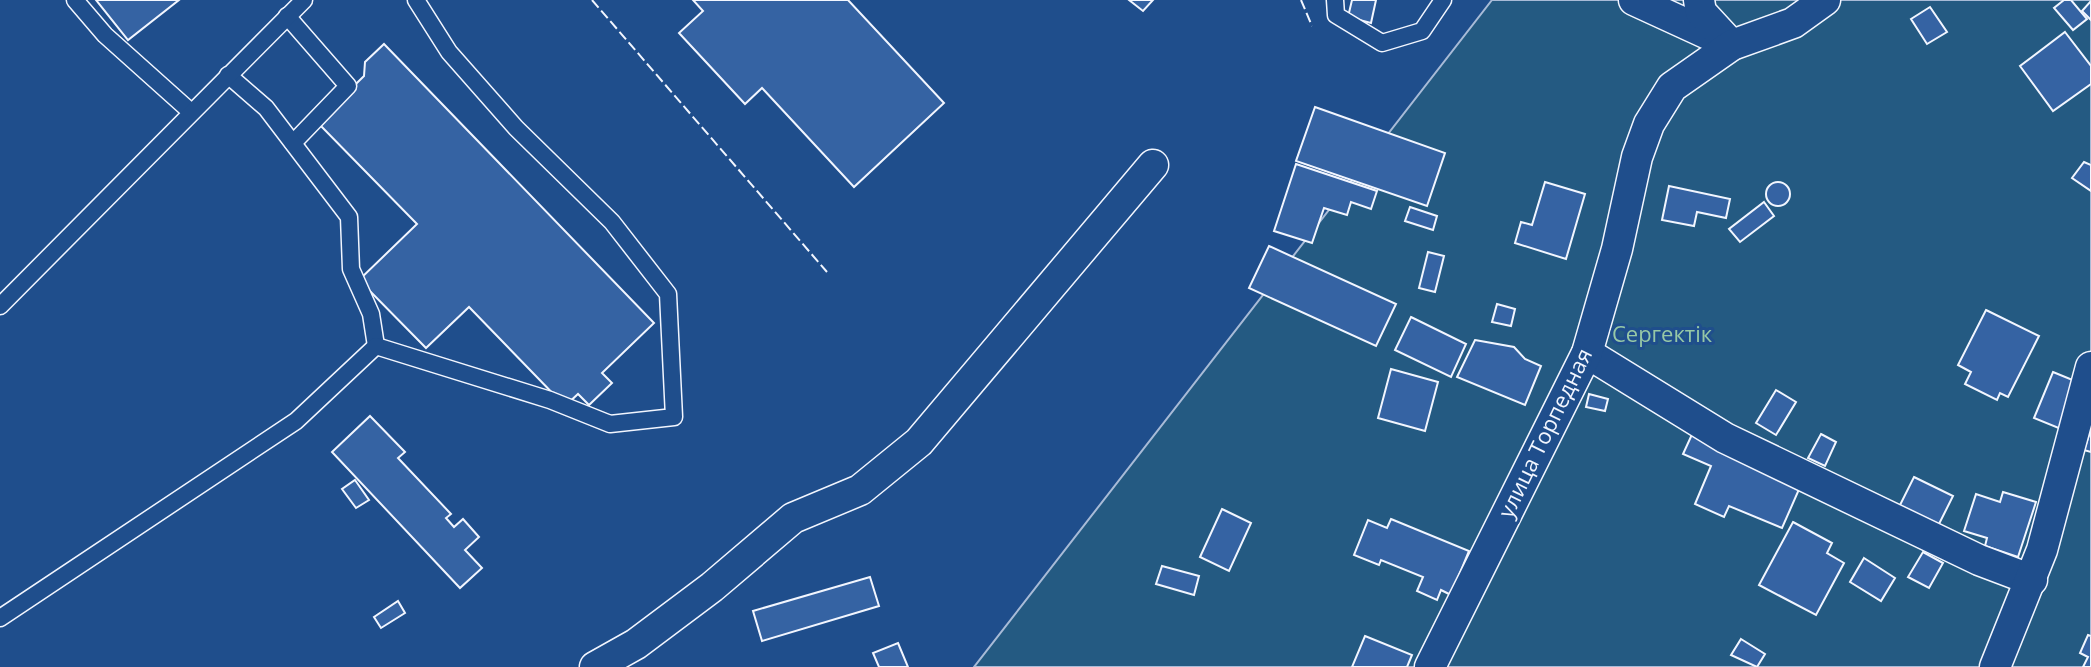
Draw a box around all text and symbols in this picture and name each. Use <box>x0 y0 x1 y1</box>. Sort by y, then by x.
park label: Сергектік <box>1612 318 1713 348</box>
street label: улица Торпедная <box>1490 343 1598 522</box>

